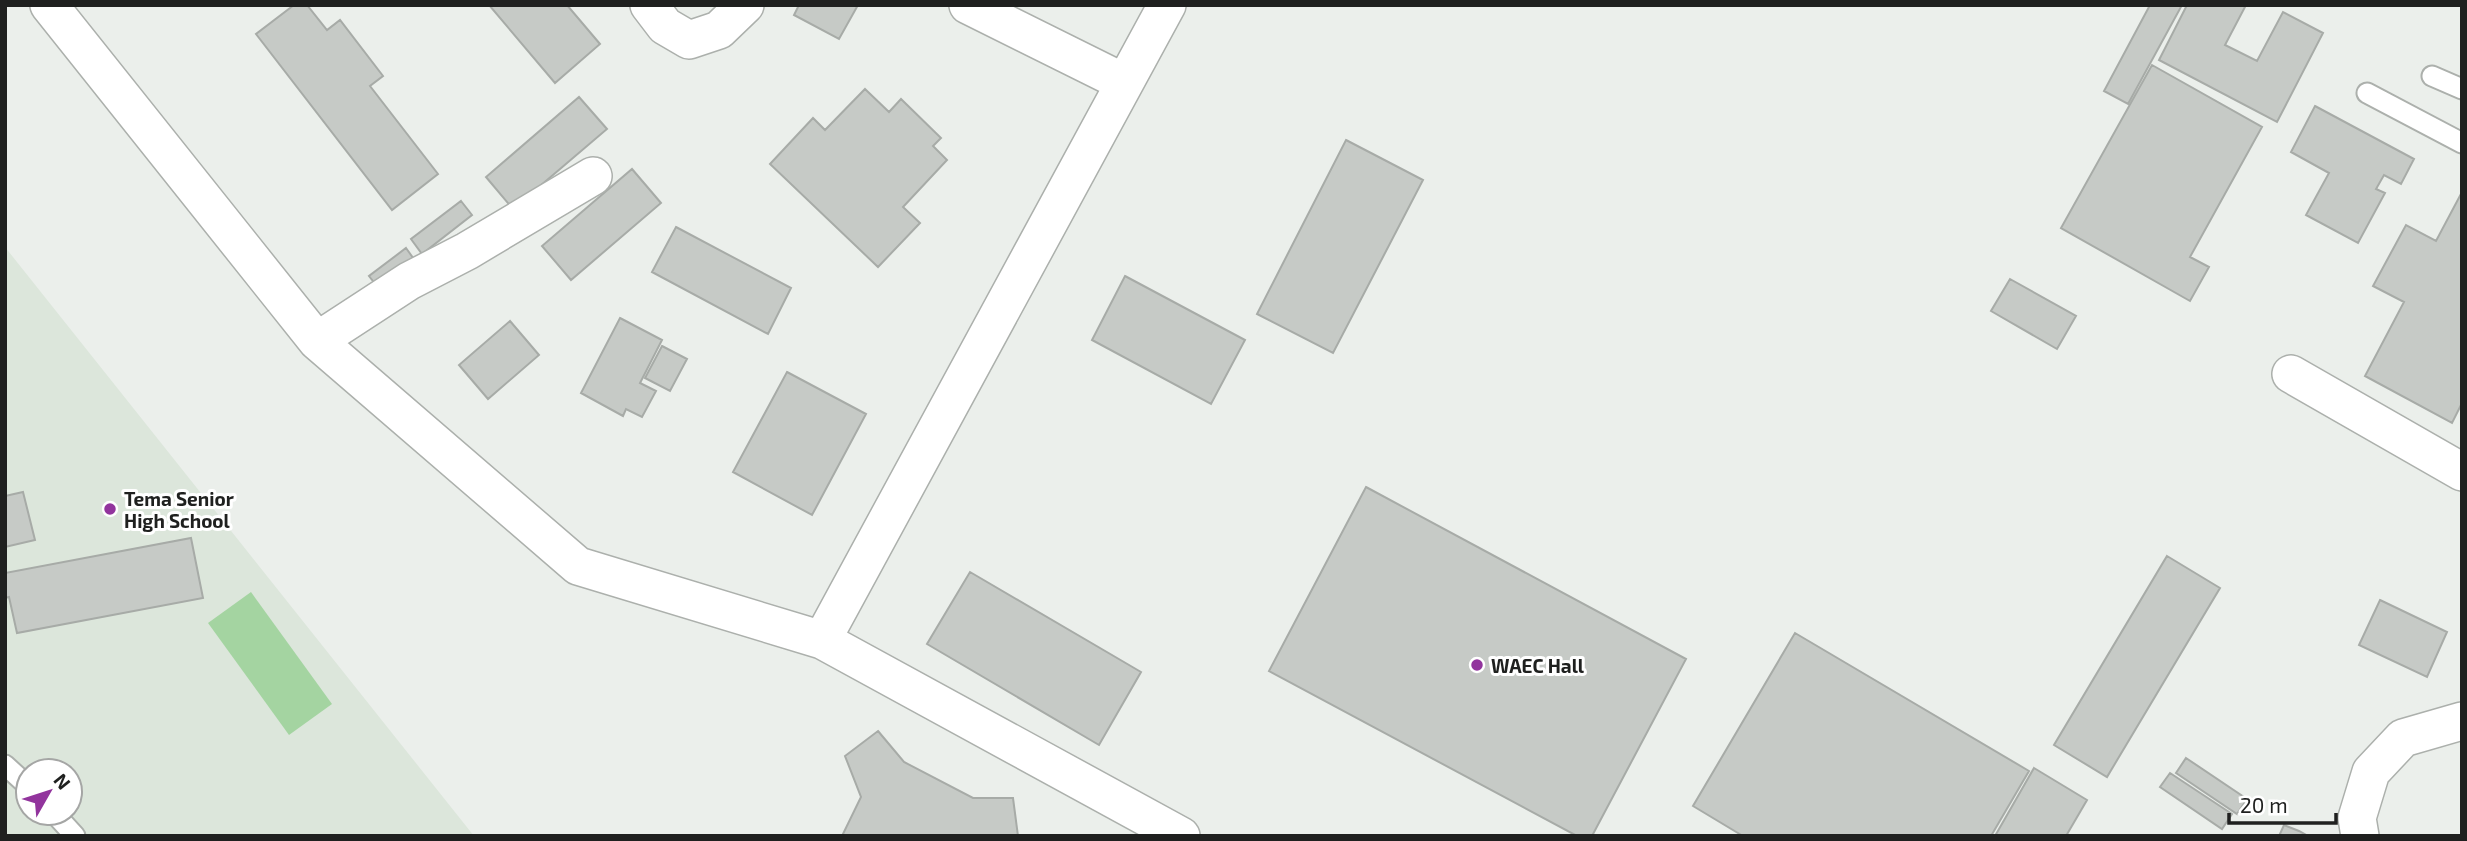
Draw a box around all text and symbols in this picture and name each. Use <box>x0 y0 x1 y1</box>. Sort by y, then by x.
place label: Tema Senior High School <box>124 487 234 532</box>
marker: Tema Senior High School <box>102 501 118 517</box>
place label: WAEC Hall <box>1491 654 1585 677</box>
marker: WAEC Hall <box>1469 657 1485 673</box>
north arrow <box>14 757 84 827</box>
text: N <box>49 768 76 794</box>
scale bar <box>2229 782 2336 826</box>
text: 20 m <box>2240 792 2288 817</box>

